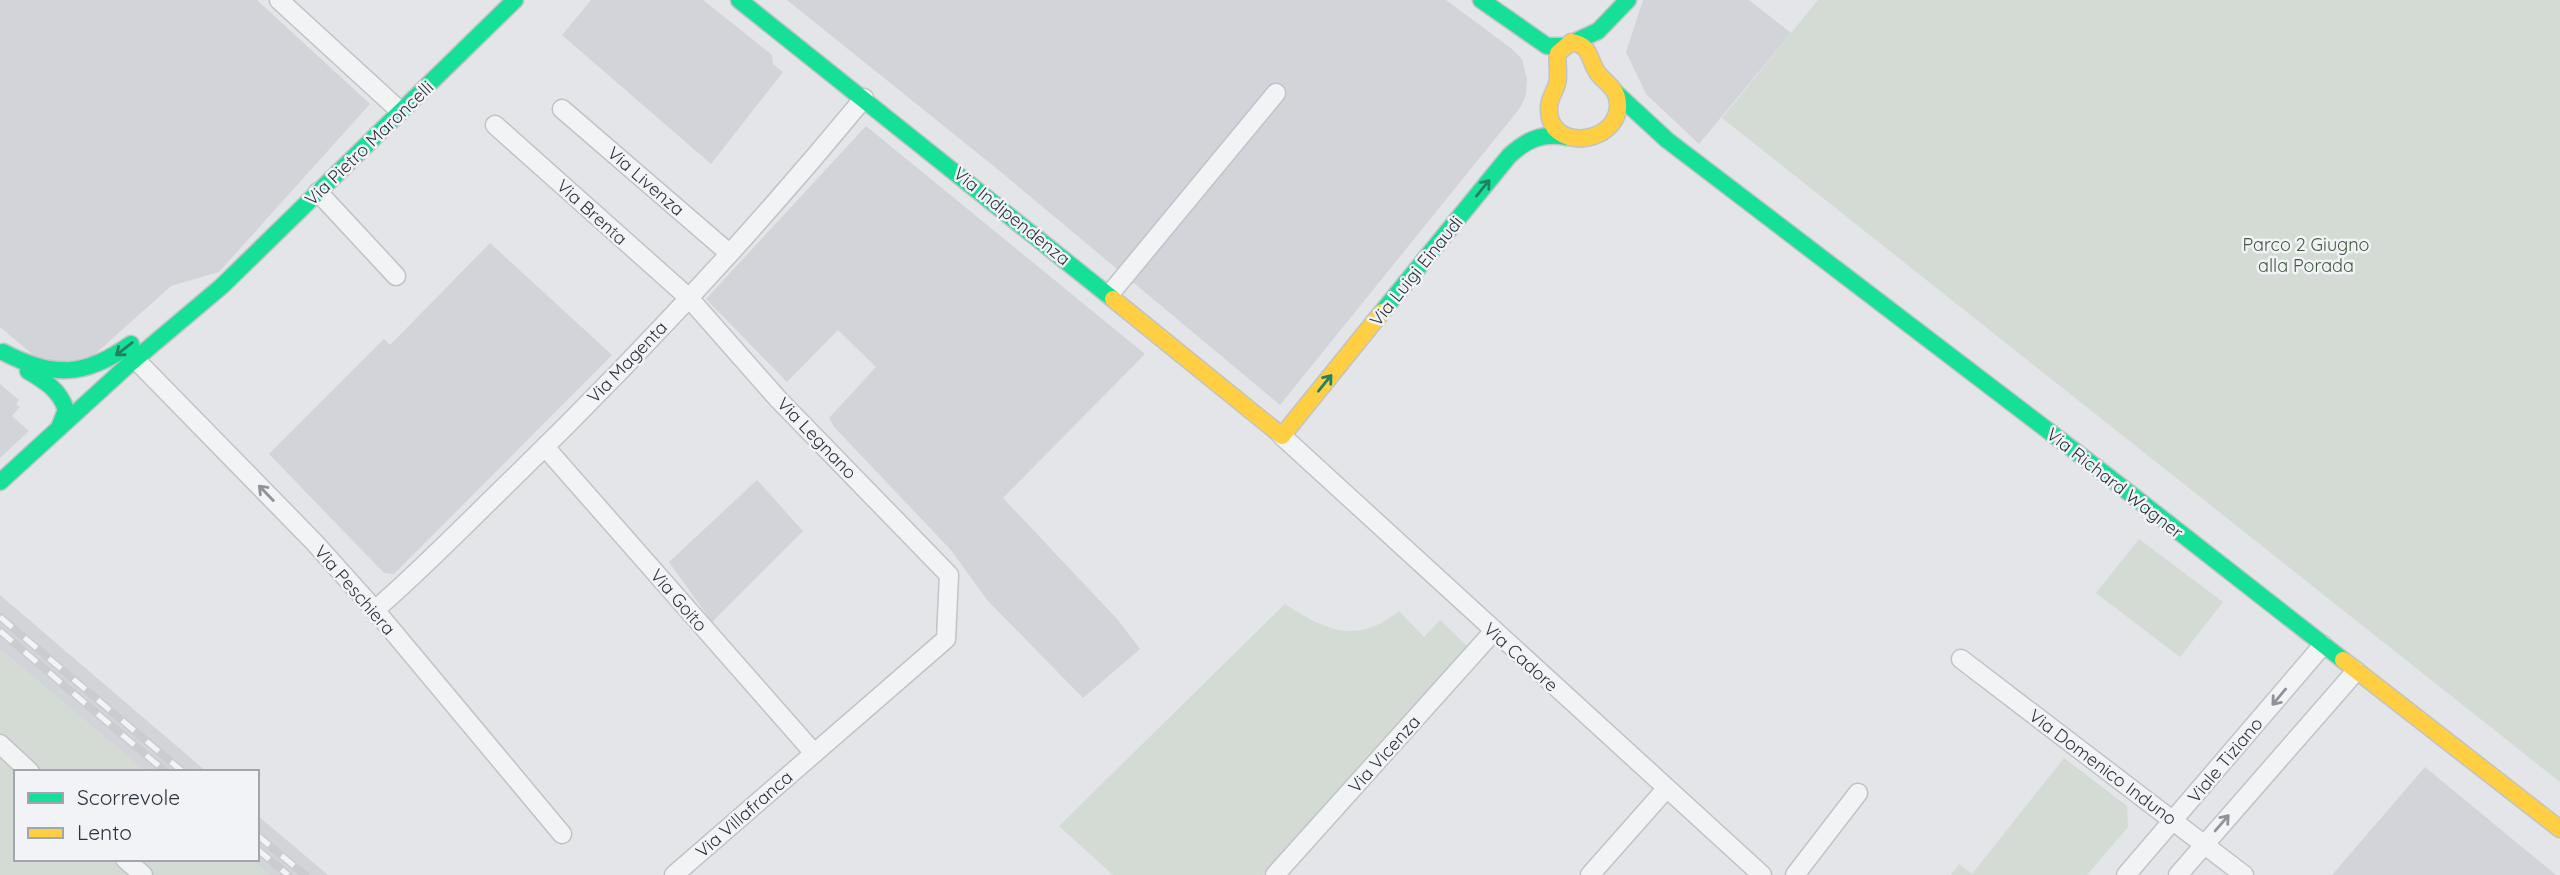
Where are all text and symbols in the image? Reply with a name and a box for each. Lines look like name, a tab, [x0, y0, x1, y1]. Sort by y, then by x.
street label: Via Pietro Maroncelli	[300, 76, 438, 210]
street label: Via Livenza	[603, 141, 689, 221]
street label: Via Indipendenza	[949, 162, 1075, 270]
street label: Via Brenta	[552, 174, 632, 250]
one-way arrow	[1476, 179, 1491, 197]
street label: Via Luigi Einaudi	[1364, 211, 1468, 331]
park label: Parco 2 Giugno alla Porada	[2242, 233, 2370, 277]
street label: Via Magenta	[582, 316, 672, 408]
one-way arrow	[116, 342, 134, 357]
one-way arrow	[1317, 375, 1332, 393]
street label: Via Legnano	[772, 392, 862, 484]
street label: Via Richard Wagner	[2042, 422, 2188, 544]
one-way arrow	[258, 485, 275, 502]
street label: Via Peschiera	[310, 540, 400, 640]
street label: Via Goito	[645, 564, 713, 636]
street label: Via Cadore	[1479, 617, 1563, 697]
one-way arrow	[2271, 688, 2287, 706]
street label: Via Domenico Induno	[2025, 704, 2181, 830]
street label: Via Vicenza	[1343, 710, 1425, 798]
street label: Viale Tiziano	[2182, 712, 2268, 808]
street label: Via Villafranca	[691, 765, 797, 863]
legend	[14, 770, 259, 861]
text: Scorrevole	[77, 784, 180, 810]
one-way arrow	[2214, 814, 2230, 832]
text: Lento	[77, 819, 132, 845]

